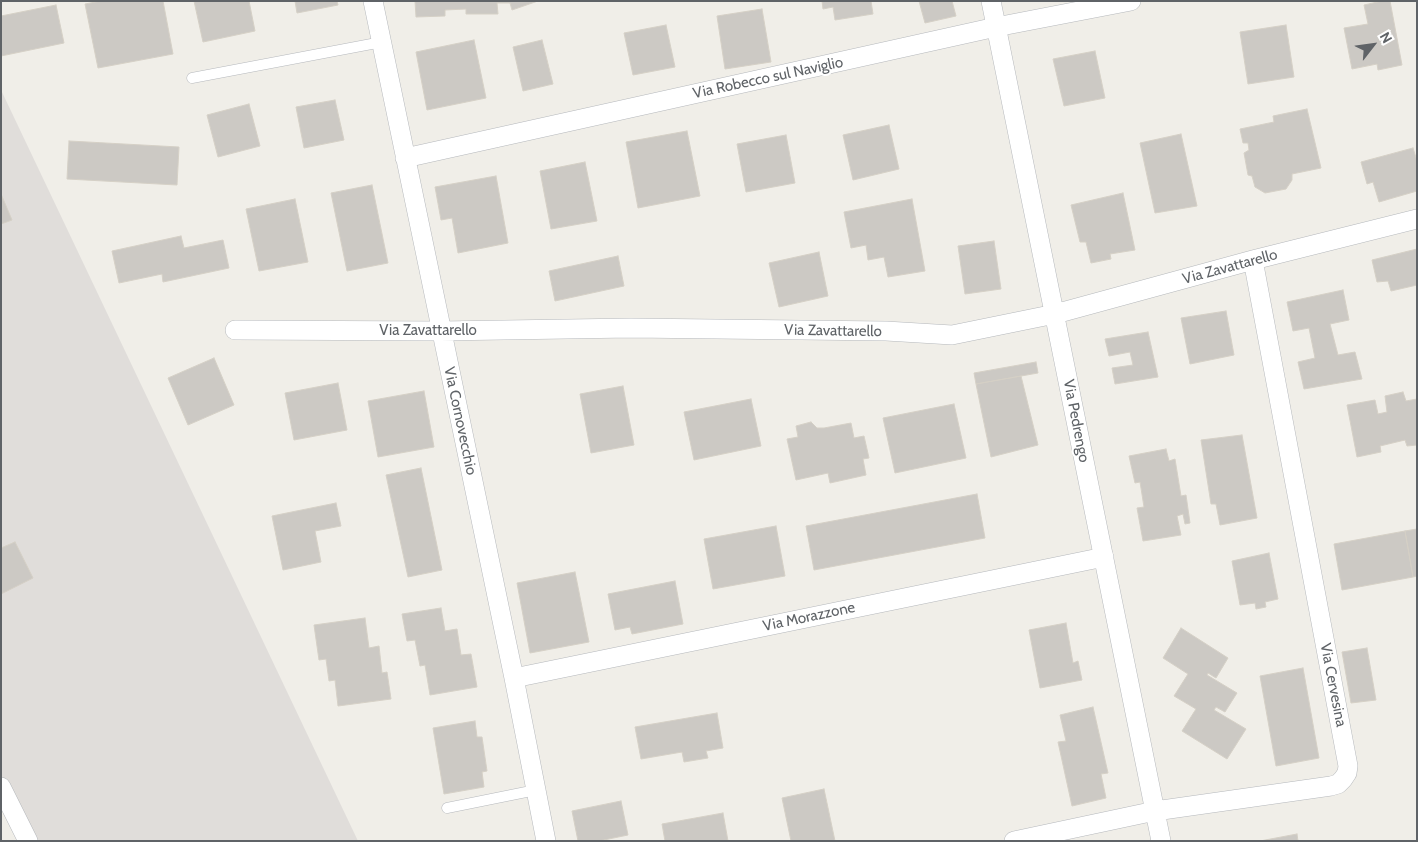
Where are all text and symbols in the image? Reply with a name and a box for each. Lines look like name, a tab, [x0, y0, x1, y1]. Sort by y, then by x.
north arrow	[1348, 20, 1398, 70]
text: N	[1376, 29, 1396, 46]
street label: Via Robecco sul Naviglio	[691, 53, 845, 103]
street label: Via Zavattarello	[1180, 246, 1280, 288]
street label: Via Zavattarello	[784, 321, 882, 341]
street label: Via Zavattarello	[379, 322, 477, 340]
street label: Via Cornovecchio	[440, 365, 480, 477]
street label: Via Pedrengo	[1059, 378, 1093, 464]
street label: Via Morazzone	[761, 598, 857, 636]
street label: Via Cervesina	[1316, 642, 1350, 728]

